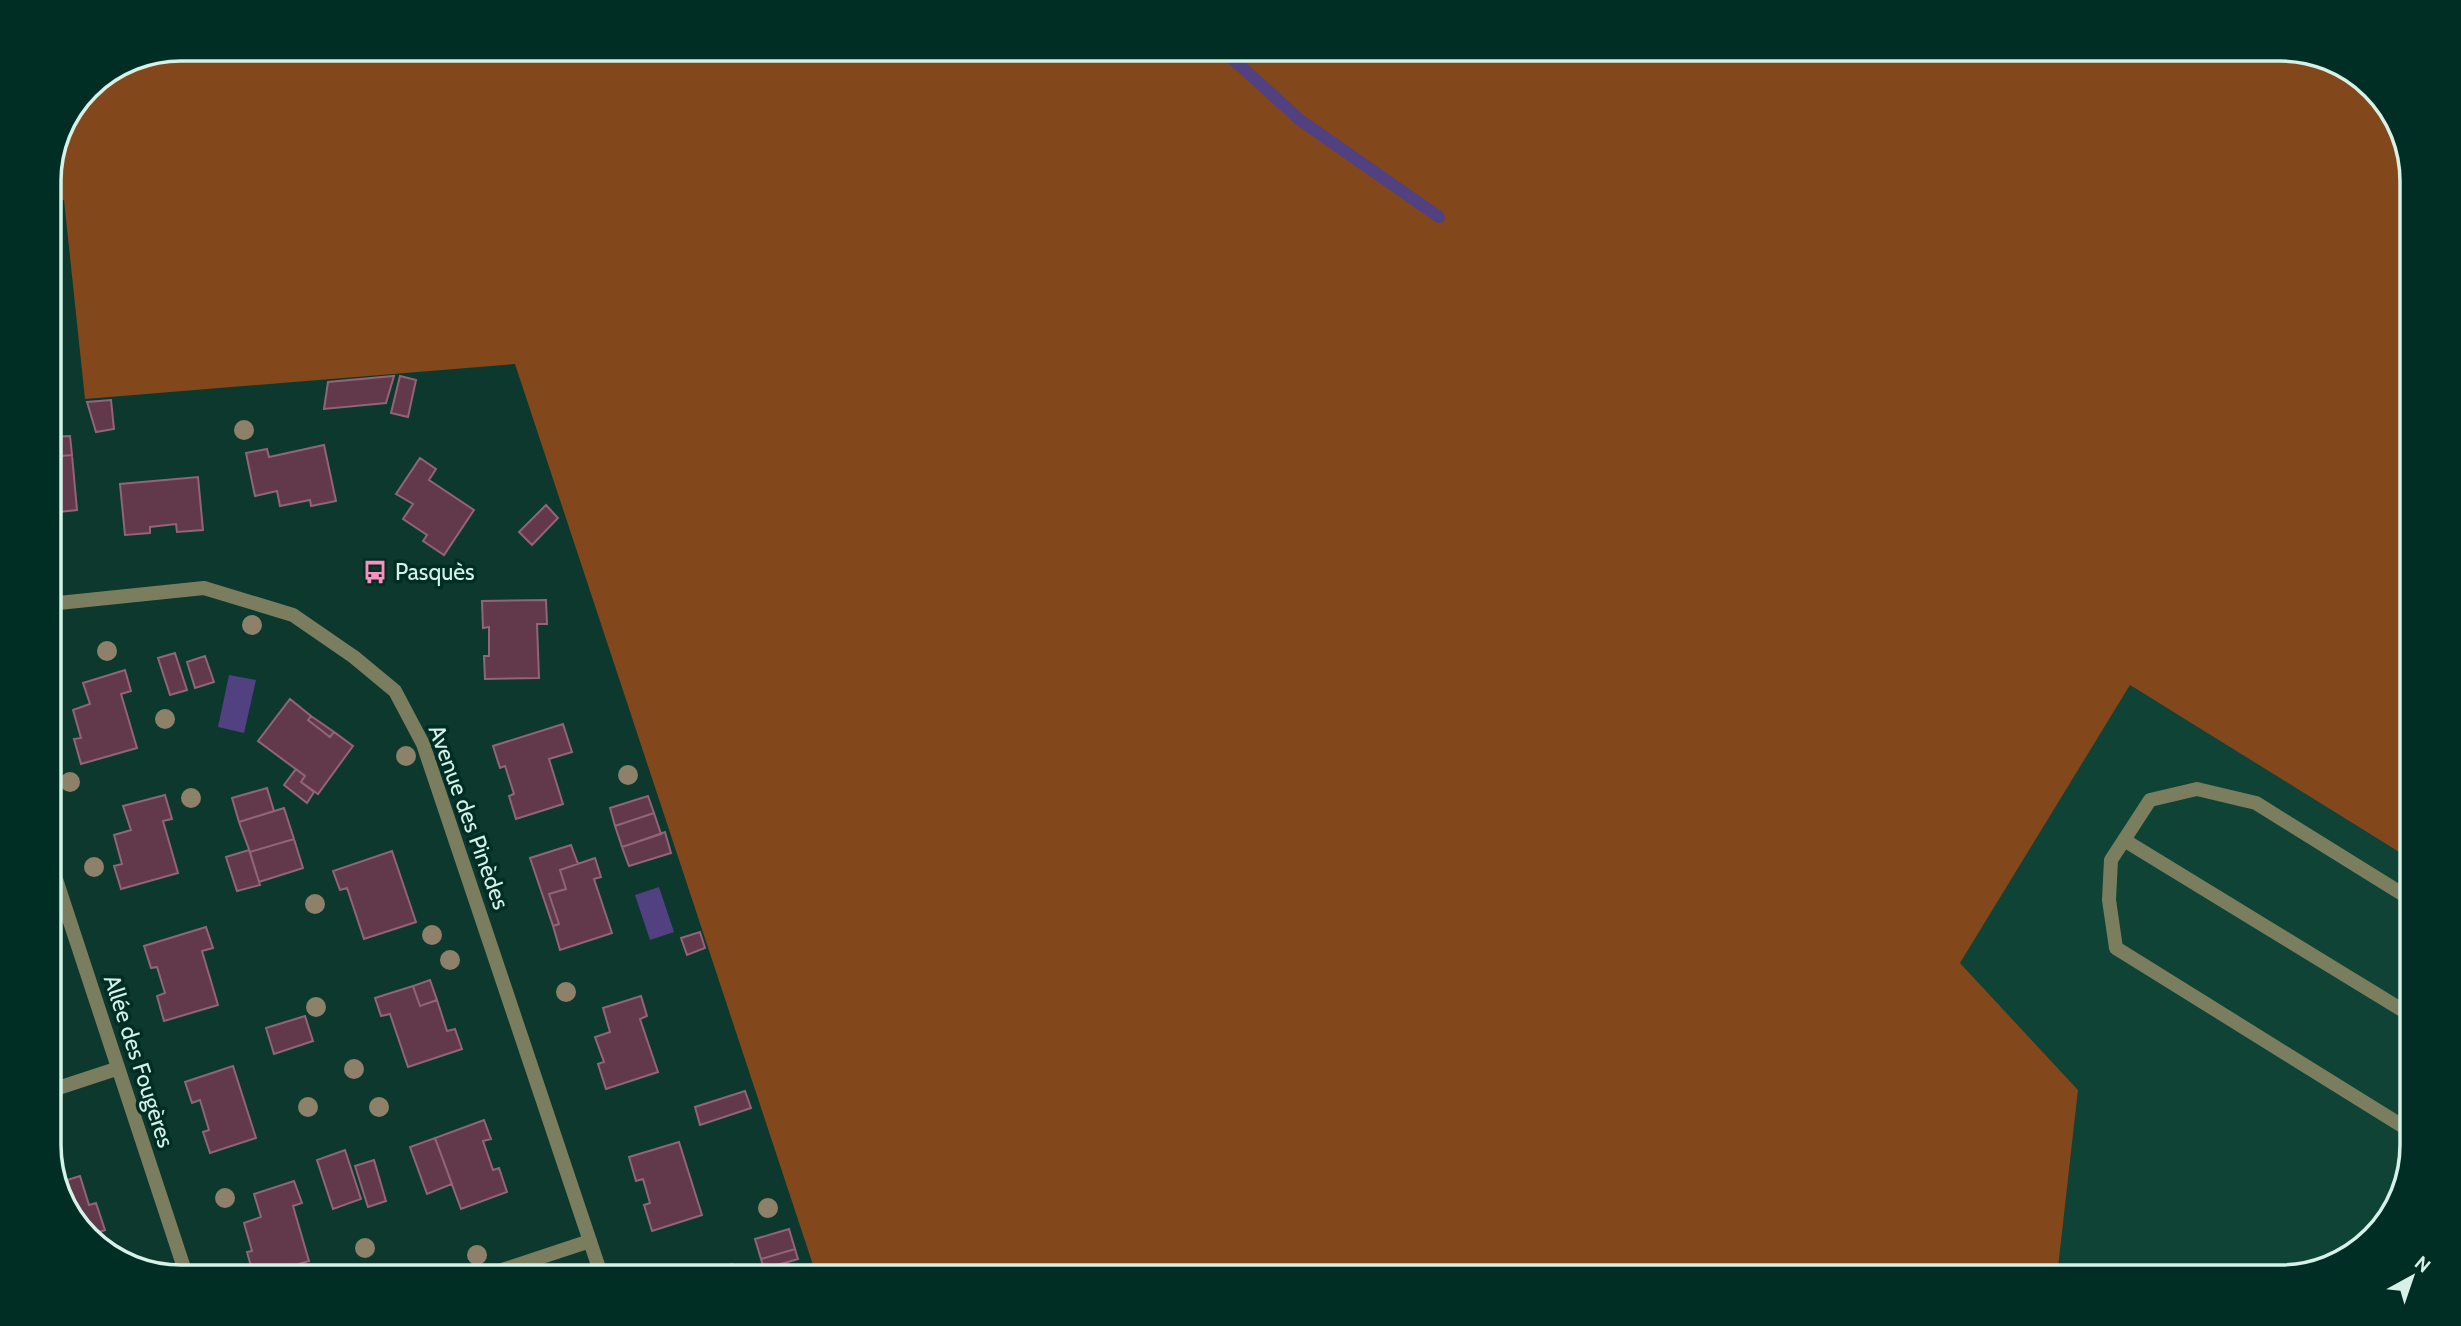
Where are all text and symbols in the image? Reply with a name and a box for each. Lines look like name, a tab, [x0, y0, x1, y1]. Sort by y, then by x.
bus stop icon: Pasquès	[361, 558, 389, 586]
place label: Pasquès	[395, 558, 475, 586]
street label: Avenue des Pinèdes	[423, 721, 515, 913]
street label: Allée des Fougères	[98, 971, 180, 1151]
north arrow	[2377, 1242, 2447, 1312]
text: N	[2410, 1251, 2435, 1277]

